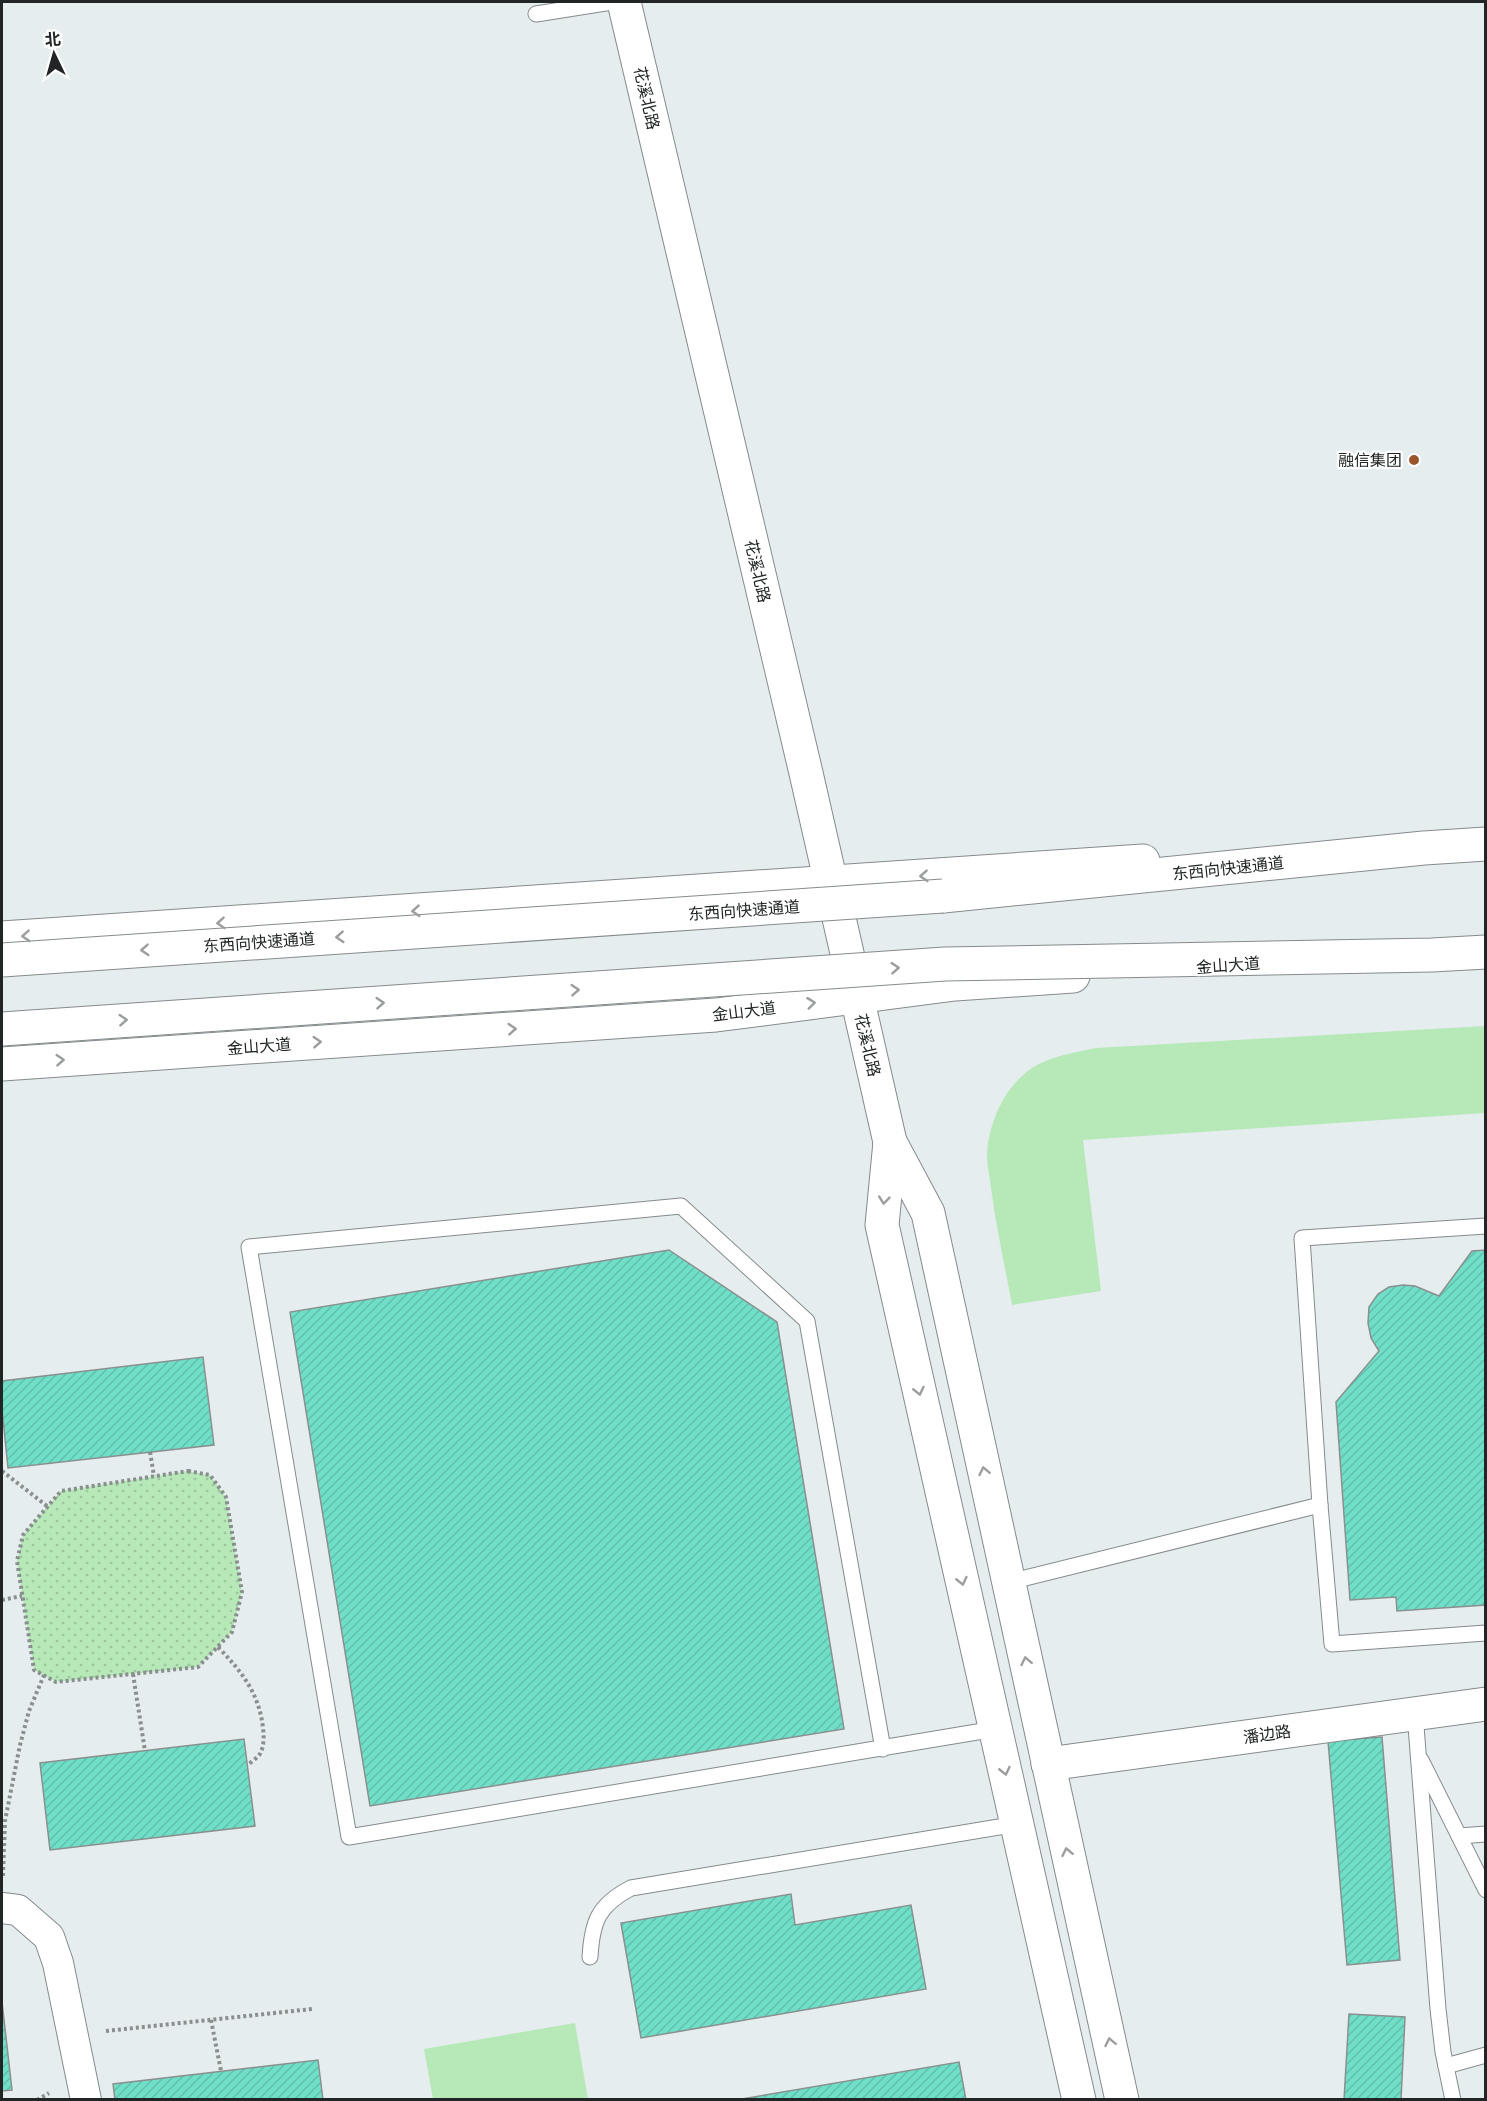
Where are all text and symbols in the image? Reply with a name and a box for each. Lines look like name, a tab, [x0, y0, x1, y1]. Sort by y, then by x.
north arrow	[24, 24, 84, 84]
text: 北	[44, 26, 62, 52]
street label: 花溪北路	[628, 64, 666, 132]
place label: 融信集团	[1338, 448, 1402, 472]
marker: 融信集团	[1407, 453, 1421, 467]
street label: 花溪北路	[739, 537, 777, 605]
street label: 东西向快速通道	[1171, 850, 1285, 886]
one-way arrow	[920, 870, 929, 883]
street label: 东西向快速通道	[687, 894, 801, 926]
one-way arrow	[411, 904, 420, 917]
one-way arrow	[216, 917, 225, 930]
street label: 东西向快速通道	[202, 926, 316, 958]
one-way arrow	[22, 930, 31, 943]
one-way arrow	[335, 930, 344, 943]
one-way arrow	[141, 943, 150, 956]
street label: 金山大道	[1195, 951, 1261, 979]
one-way arrow	[890, 962, 899, 975]
one-way arrow	[570, 983, 579, 996]
street label: 金山大道	[711, 995, 777, 1027]
one-way arrow	[376, 997, 385, 1010]
one-way arrow	[806, 997, 815, 1009]
street label: 花溪北路	[849, 1011, 887, 1079]
one-way arrow	[118, 1014, 127, 1027]
one-way arrow	[507, 1023, 516, 1036]
street label: 金山大道	[226, 1032, 292, 1060]
one-way arrow	[313, 1036, 322, 1049]
one-way arrow	[55, 1054, 64, 1067]
one-way arrow	[878, 1195, 891, 1204]
one-way arrow	[912, 1385, 925, 1395]
one-way arrow	[979, 1466, 992, 1476]
one-way arrow	[955, 1576, 968, 1586]
one-way arrow	[1020, 1657, 1033, 1667]
street label: 潘边路	[1242, 1719, 1292, 1749]
one-way arrow	[997, 1766, 1010, 1776]
one-way arrow	[1062, 1847, 1075, 1857]
one-way arrow	[1104, 2038, 1117, 2048]

